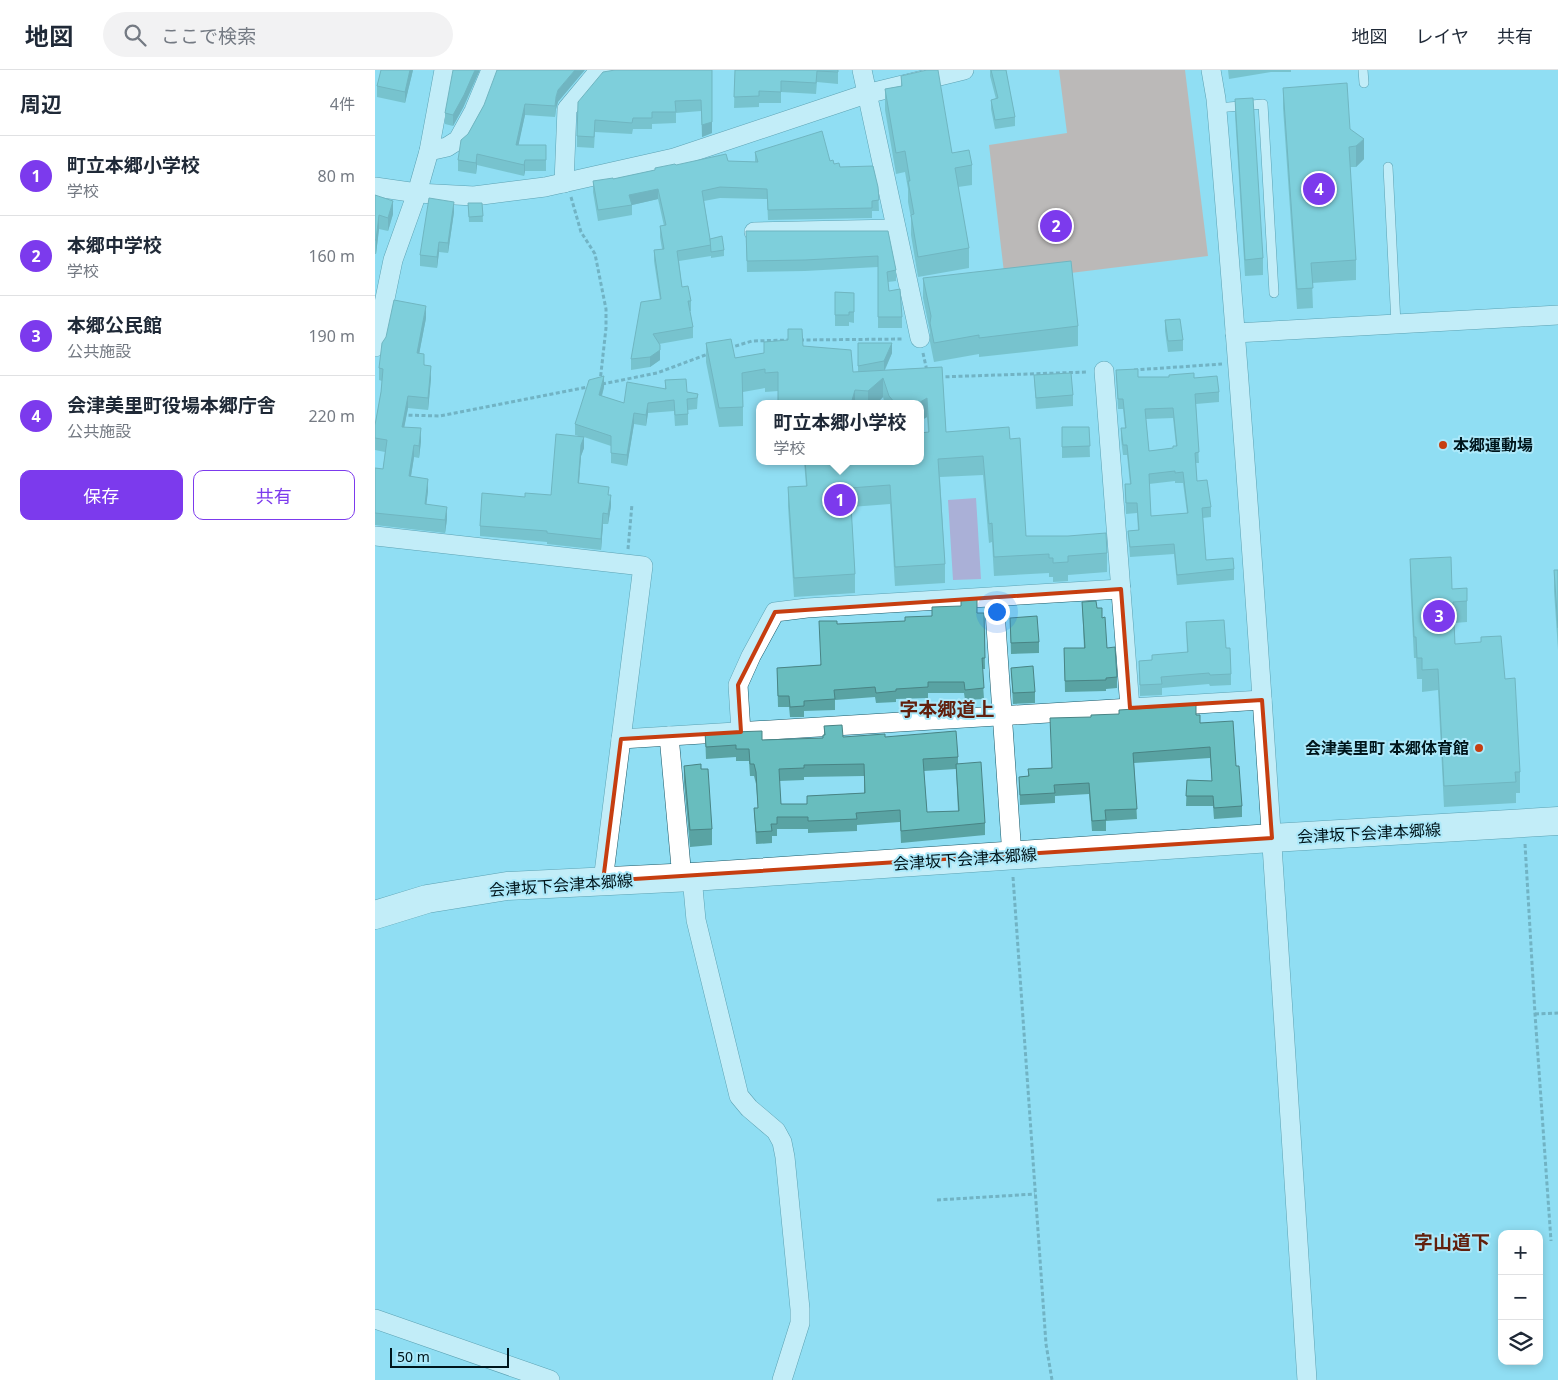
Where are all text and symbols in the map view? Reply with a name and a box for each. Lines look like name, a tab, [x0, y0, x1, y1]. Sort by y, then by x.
search box	[103, 12, 453, 57]
text: 地図	[25, 19, 73, 52]
icon: search	[121, 21, 149, 49]
text: ここで検索	[161, 23, 256, 49]
text: 地図	[1352, 24, 1388, 48]
text: レイヤ	[1416, 24, 1469, 48]
text: 共有	[1497, 24, 1533, 48]
text: 周辺	[20, 90, 62, 118]
text: 4件	[330, 93, 355, 115]
text: 町立本郷小学校	[67, 152, 200, 178]
text: 1	[31, 165, 41, 187]
text: 80 m	[318, 165, 355, 187]
pin: 4	[1303, 170, 1335, 208]
text: 学校	[67, 180, 99, 202]
pin: 2	[1040, 207, 1072, 245]
text: 本郷中学校	[67, 232, 162, 258]
text: 2	[31, 245, 41, 267]
text: 160 m	[308, 245, 355, 267]
text: 学校	[67, 260, 99, 282]
text: 本郷公民館	[67, 312, 162, 338]
text: 3	[31, 325, 41, 347]
text: 190 m	[308, 325, 355, 347]
text: 公共施設	[67, 340, 131, 362]
text: 会津美里町役場本郷庁舎	[67, 392, 276, 418]
popup	[756, 400, 924, 465]
text: 4	[31, 405, 41, 427]
text: 220 m	[308, 405, 355, 427]
text: 町立本郷小学校	[773, 409, 907, 435]
text: 公共施設	[67, 420, 131, 442]
place label: 本郷運動場	[1453, 434, 1533, 456]
text: 学校	[773, 437, 806, 459]
marker: 本郷運動場	[1437, 439, 1449, 451]
button: 保存	[20, 470, 183, 520]
button: 共有	[193, 470, 355, 520]
pin: 1	[824, 481, 856, 519]
pin: 3	[1423, 597, 1455, 635]
your location	[984, 599, 1010, 625]
district label: 字本郷道上	[899, 696, 995, 722]
place label: 会津美里町 本郷体育館	[1305, 737, 1469, 759]
marker: 会津美里町 本郷体育館	[1473, 742, 1485, 754]
street label: 会津坂下会津本郷線	[1297, 818, 1441, 848]
street label: 会津坂下会津本郷線	[892, 843, 1038, 875]
street label: 会津坂下会津本郷線	[488, 869, 634, 901]
district label: 字山道下	[1414, 1229, 1490, 1255]
map controls	[1498, 1230, 1543, 1365]
button: +	[1498, 1230, 1543, 1275]
button: −	[1498, 1275, 1543, 1320]
button: layers	[1498, 1320, 1543, 1365]
scale bar	[390, 1345, 509, 1368]
text: 50 m	[397, 1347, 430, 1366]

